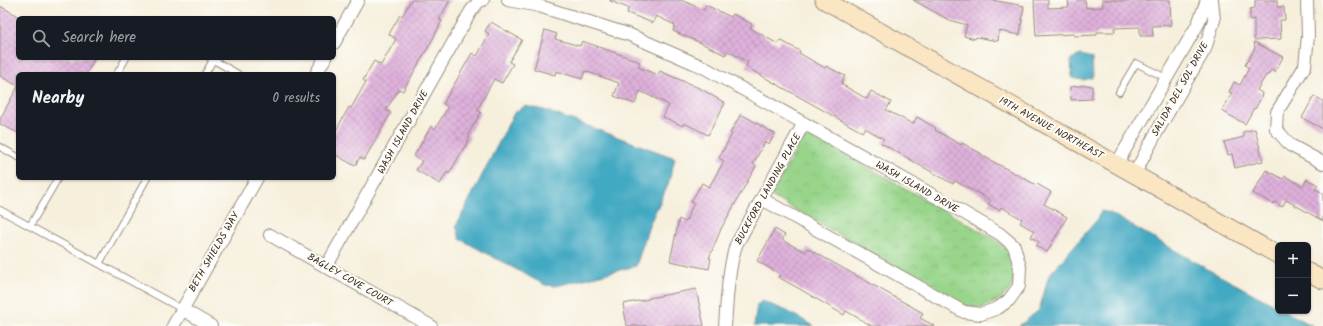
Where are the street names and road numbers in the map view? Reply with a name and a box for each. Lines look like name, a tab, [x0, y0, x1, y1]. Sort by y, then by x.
street label: SALIDA DEL SOL DRIVE	[1147, 38, 1213, 139]
street label: WASH ISLAND DRIVE	[373, 86, 433, 177]
street label: 19TH AVENUE NORTHEAST	[996, 93, 1108, 164]
street label: BUCKFORD LANDING PLACE	[731, 129, 806, 248]
street label: WASH ISLAND DRIVE	[872, 157, 963, 218]
street label: BETH SHIELDS WAY	[185, 208, 244, 295]
street label: BAGLEY COVE COURT	[304, 249, 397, 312]

